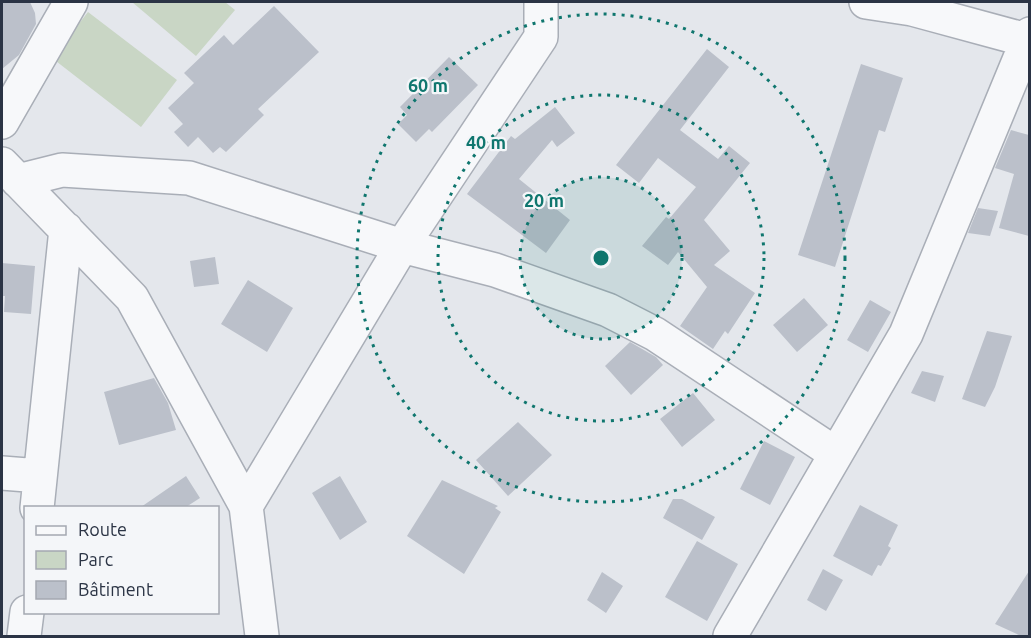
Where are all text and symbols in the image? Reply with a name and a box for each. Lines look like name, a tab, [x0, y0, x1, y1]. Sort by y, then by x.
text: 60 m	[408, 75, 448, 95]
text: 40 m	[466, 132, 506, 152]
text: 20 m	[524, 190, 564, 210]
centre of rings	[591, 248, 611, 268]
legend	[24, 506, 219, 614]
text: Route	[78, 519, 127, 539]
text: Parc	[78, 549, 113, 569]
text: Bâtiment	[78, 579, 153, 599]

